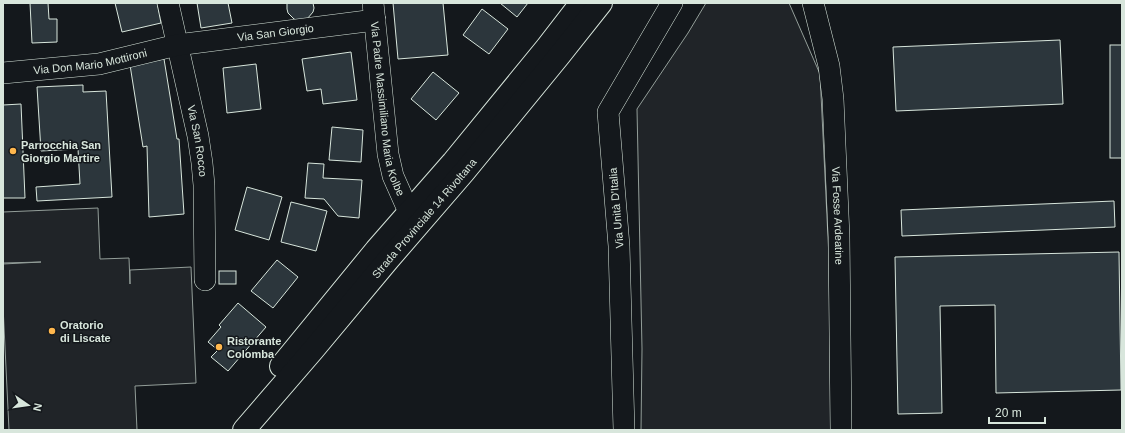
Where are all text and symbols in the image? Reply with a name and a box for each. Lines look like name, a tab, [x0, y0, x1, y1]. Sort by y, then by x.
street label: Via Padre Massimiliano Maria Kolbe	[369, 21, 407, 198]
street label: Via San Giorgio	[237, 22, 314, 43]
street label: Via Don Mario Mottironi	[33, 47, 148, 76]
street label: Via San Rocco	[185, 104, 209, 177]
place label: Parrocchia San Giorgio Martire	[21, 139, 101, 164]
marker: Parrocchia San Giorgio Martire	[8, 146, 18, 156]
street label: Strada Provinciale 14 Rivoltana	[370, 155, 479, 280]
street label: Via Unità D'Italia	[606, 166, 625, 249]
street label: Via Fosse Ardeatine	[830, 166, 845, 265]
place label: Oratorio di Liscate	[60, 319, 111, 344]
marker: Oratorio di Liscate	[47, 326, 57, 336]
place label: Ristorante Colomba	[227, 335, 281, 360]
marker: Ristorante Colomba	[214, 342, 224, 352]
north arrow	[8, 385, 48, 425]
scale bar	[989, 399, 1045, 425]
text: N	[31, 402, 44, 413]
text: 20 m	[995, 406, 1022, 420]

